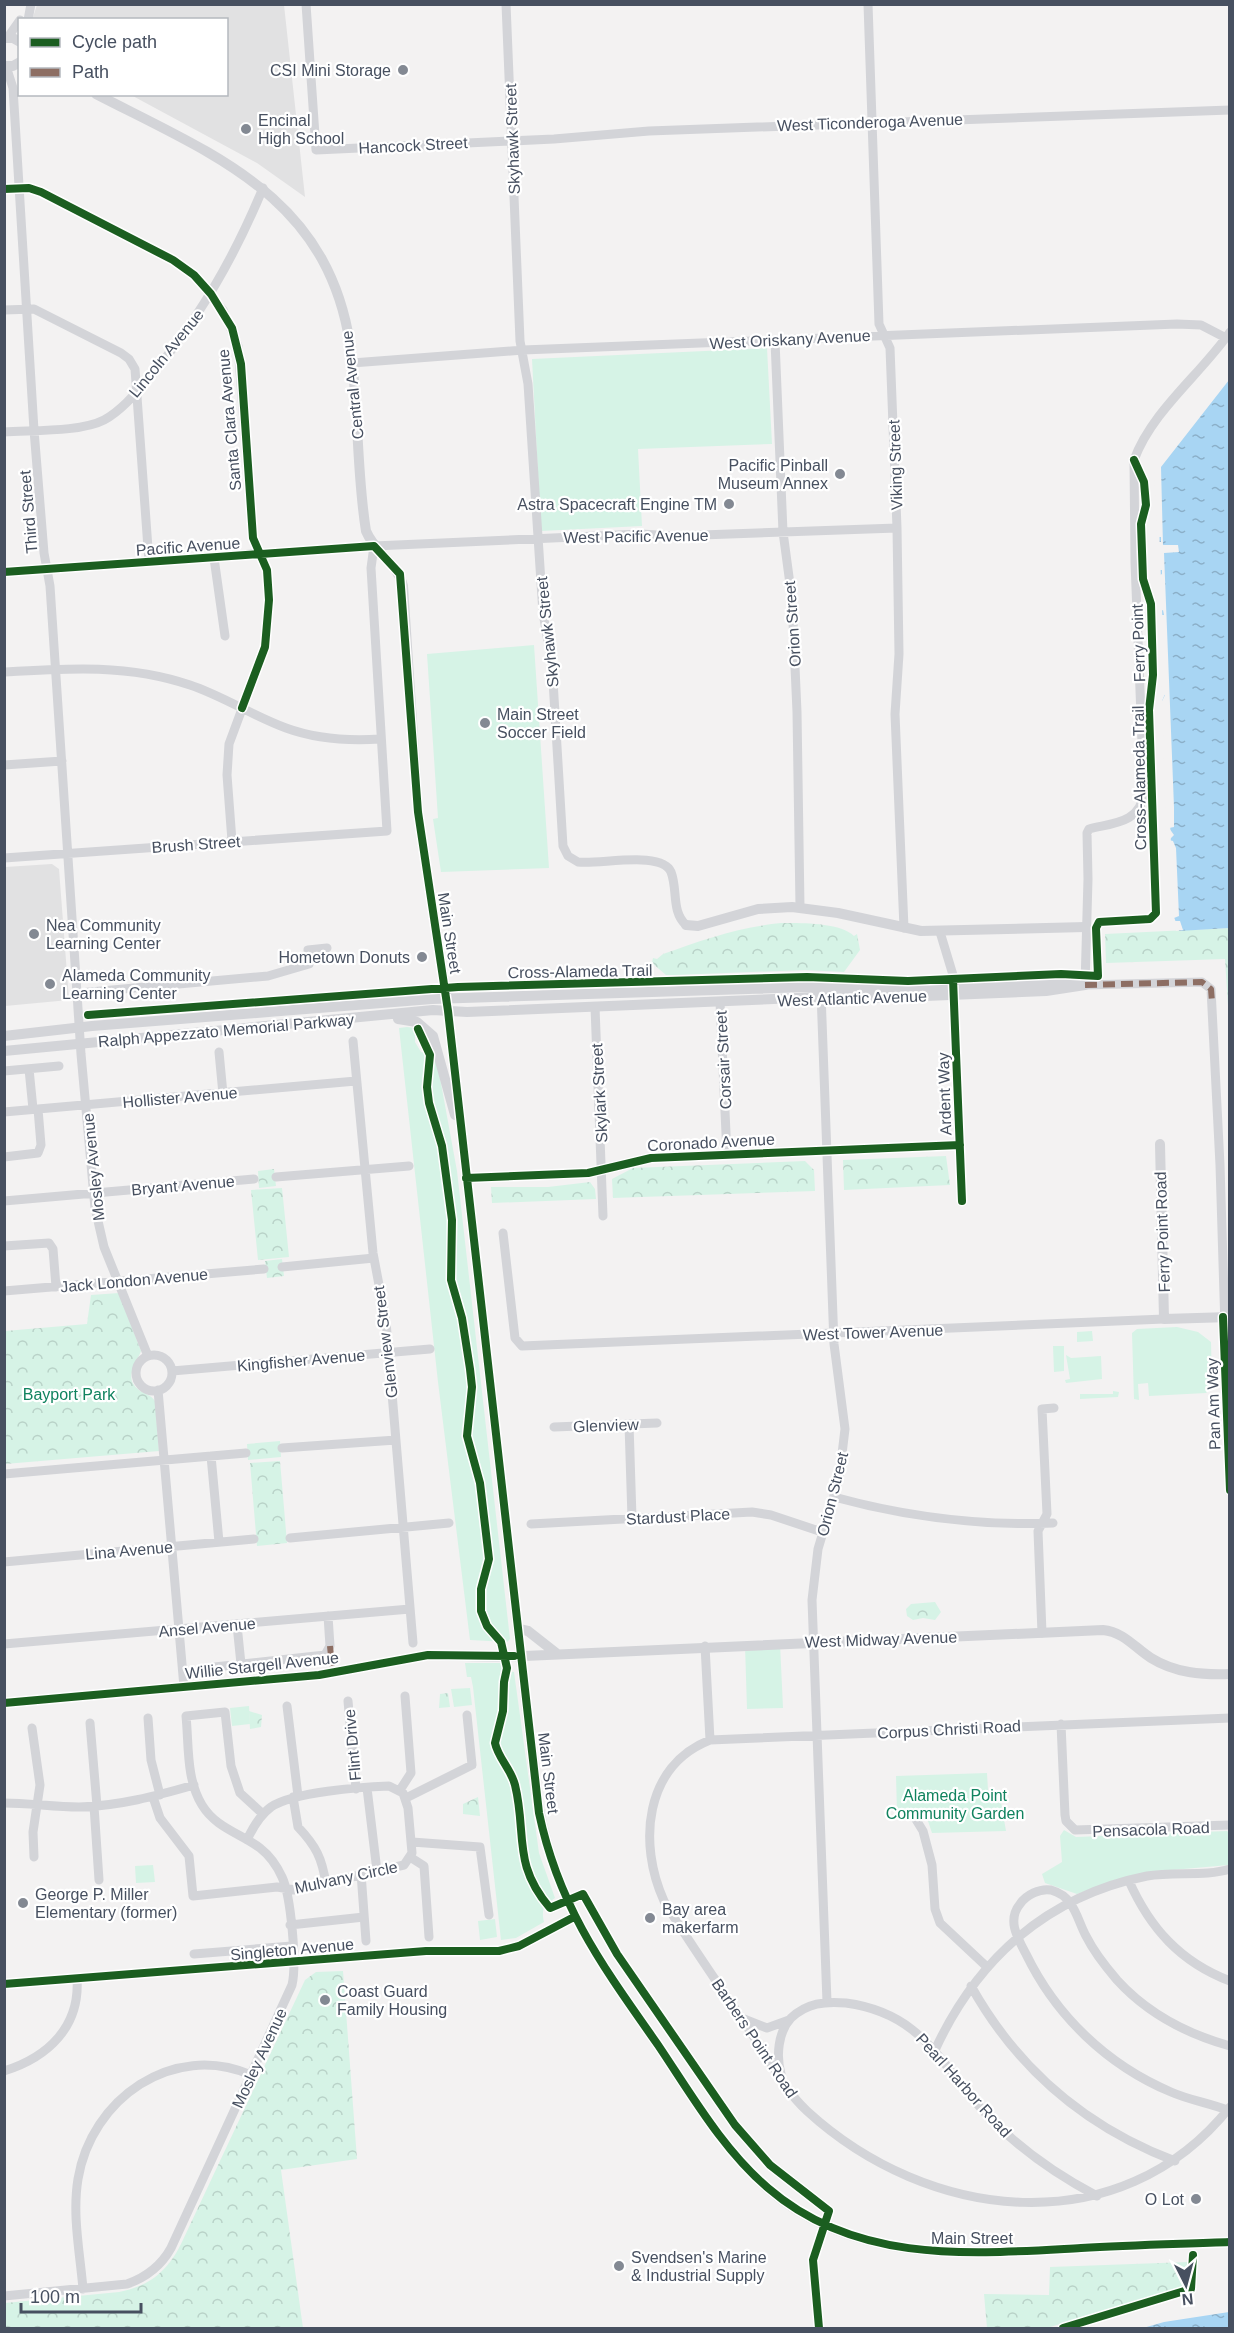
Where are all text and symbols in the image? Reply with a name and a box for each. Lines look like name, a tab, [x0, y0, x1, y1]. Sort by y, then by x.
legend	[18, 18, 228, 96]
text: Cycle path	[72, 32, 157, 52]
text: Path	[72, 62, 109, 82]
place label: CSI Mini Storage	[270, 62, 391, 79]
marker: CSI Mini Storage	[396, 63, 410, 77]
street label: Skyhawk Street	[502, 83, 523, 195]
street label: West Ticonderoga Avenue	[777, 111, 963, 134]
place label: Encinal High School	[258, 112, 344, 147]
marker: Encinal High School	[239, 122, 253, 136]
street label: Hancock Street	[358, 134, 469, 157]
street label: Lincoln Avenue	[126, 306, 207, 401]
street label: West Oriskany Avenue	[709, 327, 871, 352]
street label: Central Avenue	[338, 330, 367, 440]
street label: Santa Clara Avenue	[215, 348, 244, 491]
street label: Viking Street	[885, 419, 906, 510]
place label: Pacific Pinball Museum Annex	[718, 457, 828, 492]
marker: Pacific Pinball Museum Annex	[833, 467, 847, 481]
street label: Third Street	[16, 469, 41, 554]
place label: Astra Spacecraft Engine TM	[517, 496, 717, 513]
marker: Astra Spacecraft Engine TM	[722, 497, 736, 511]
street label: West Pacific Avenue	[563, 527, 709, 546]
street label: Pacific Avenue	[135, 534, 241, 559]
street label: Skyhawk Street	[533, 575, 562, 688]
street label: Orion Street	[781, 580, 804, 668]
street label: Ferry Point	[1129, 603, 1148, 682]
street label: Cross-Alameda Trail	[1130, 705, 1149, 851]
place label: Main Street Soccer Field	[497, 706, 586, 741]
marker: Main Street Soccer Field	[478, 716, 492, 730]
street label: Brush Street	[151, 833, 242, 856]
street label: Main Street	[435, 891, 464, 975]
place label: Nea Community Learning Center	[46, 917, 161, 952]
marker: Nea Community Learning Center	[27, 927, 41, 941]
place label: Hometown Donuts	[278, 949, 410, 966]
marker: Hometown Donuts	[415, 950, 429, 964]
street label: Cross-Alameda Trail	[507, 962, 653, 981]
place label: Alameda Community Learning Center	[62, 967, 211, 1002]
marker: Alameda Community Learning Center	[43, 977, 57, 991]
street label: West Atlantic Avenue	[777, 987, 927, 1010]
street label: Corsair Street	[712, 1010, 735, 1110]
street label: Ralph Appezzato Memorial Parkway	[97, 1011, 355, 1050]
street label: Skylark Street	[588, 1042, 611, 1143]
street label: Ardent Way	[935, 1052, 954, 1136]
street label: Hollister Avenue	[122, 1084, 238, 1111]
street label: Mosley Avenue	[79, 1112, 108, 1222]
street label: Coronado Avenue	[647, 1131, 775, 1154]
street label: Ferry Point Road	[1152, 1171, 1173, 1293]
street label: Bryant Avenue	[131, 1172, 236, 1198]
street label: Jack London Avenue	[59, 1266, 209, 1295]
street label: Glenview Street	[370, 1284, 401, 1399]
street label: West Tower Avenue	[802, 1322, 944, 1343]
street label: Kingfisher Avenue	[236, 1346, 366, 1375]
street label: Pan Am Way	[1203, 1358, 1224, 1450]
park label: Bayport Park	[23, 1386, 116, 1403]
street label: Glenview	[573, 1416, 640, 1435]
street label: Orion Street	[814, 1450, 851, 1538]
street label: Stardust Place	[626, 1505, 731, 1528]
street label: Lina Avenue	[85, 1538, 174, 1563]
street label: Ansel Avenue	[158, 1615, 256, 1640]
street label: West Midway Avenue	[805, 1628, 958, 1651]
street label: Willie Stargell Avenue	[184, 1649, 340, 1682]
street label: Flint Drive	[341, 1708, 364, 1782]
street label: Corpus Christi Road	[877, 1717, 1021, 1742]
street label: Main Street	[535, 1731, 562, 1815]
park label: Alameda Point Community Garden	[886, 1787, 1024, 1822]
street label: Pensacola Road	[1092, 1819, 1210, 1840]
street label: Mulvany Circle	[293, 1858, 399, 1897]
place label: George P. Miller Elementary (former)	[35, 1886, 177, 1921]
marker: George P. Miller Elementary (former)	[16, 1896, 30, 1910]
place label: Bay area makerfarm	[662, 1901, 738, 1936]
marker: Bay area makerfarm	[643, 1911, 657, 1925]
street label: Singleton Avenue	[229, 1936, 355, 1963]
street label: Barbers Point Road	[708, 1976, 801, 2101]
place label: Coast Guard Family Housing	[337, 1983, 447, 2018]
marker: Coast Guard Family Housing	[318, 1993, 332, 2007]
street label: Mosley Avenue	[229, 2005, 290, 2111]
street label: Pearl Harbor Road	[913, 2030, 1015, 2141]
place label: O Lot	[1145, 2191, 1185, 2208]
marker: O Lot	[1189, 2192, 1203, 2206]
street label: Main Street	[931, 2230, 1013, 2247]
place label: Svendsen's Marine & Industrial Supply	[631, 2249, 767, 2284]
north arrow	[1156, 2255, 1216, 2315]
marker: Svendsen's Marine & Industrial Supply	[612, 2259, 626, 2273]
scale bar	[21, 2276, 141, 2314]
text: 100 m	[30, 2287, 80, 2307]
text: N	[1181, 2290, 1194, 2308]

